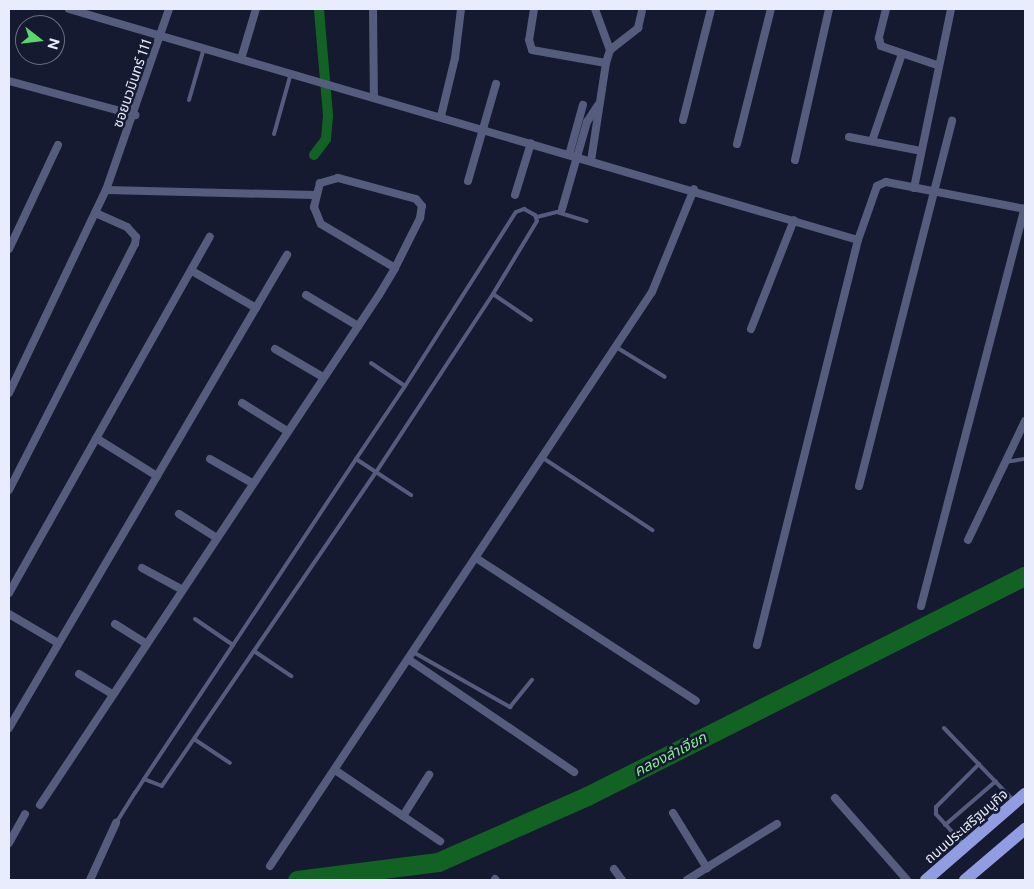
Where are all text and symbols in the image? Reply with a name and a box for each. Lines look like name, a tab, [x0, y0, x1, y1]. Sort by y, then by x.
north arrow	[15, 15, 65, 65]
text: N	[44, 36, 63, 51]
street label: ซอยนวมินทร์ 111	[109, 36, 155, 130]
water label: คลองลำเจียก	[631, 728, 709, 780]
street label: ถนนประเสริฐมนูกิจ	[921, 785, 1011, 867]

